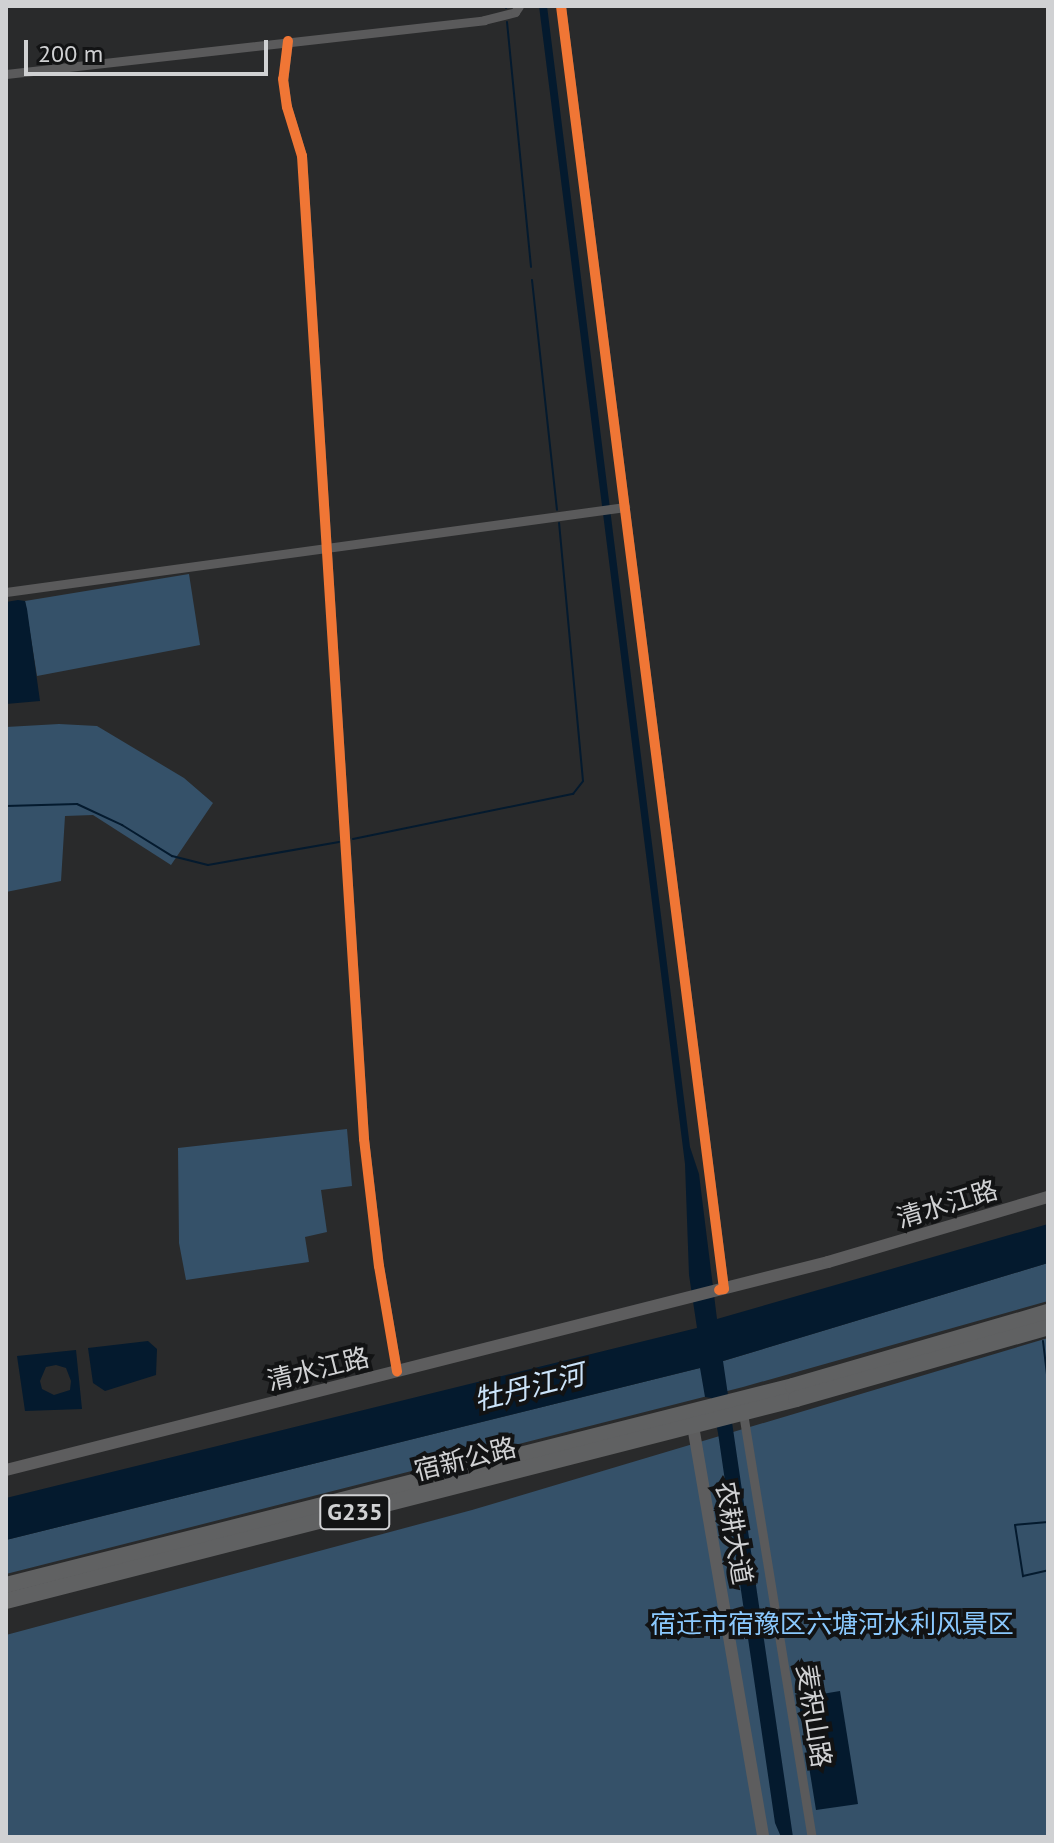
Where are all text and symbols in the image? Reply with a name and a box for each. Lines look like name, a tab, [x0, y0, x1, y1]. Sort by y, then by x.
scale bar	[28, 24, 272, 74]
text: 200 m	[38, 38, 103, 69]
street label: 清水江路	[893, 1174, 1001, 1234]
street label: 清水江路	[264, 1341, 372, 1397]
water label: 牡丹江河	[471, 1357, 587, 1417]
street label: 宿新公路	[411, 1431, 519, 1487]
street label: 农耕大道	[710, 1479, 758, 1587]
road number: G235	[319, 1492, 391, 1532]
park label: 宿迁市宿豫区六塘河水利风景区	[650, 1608, 1014, 1640]
street label: 麦积山路	[790, 1662, 838, 1770]

